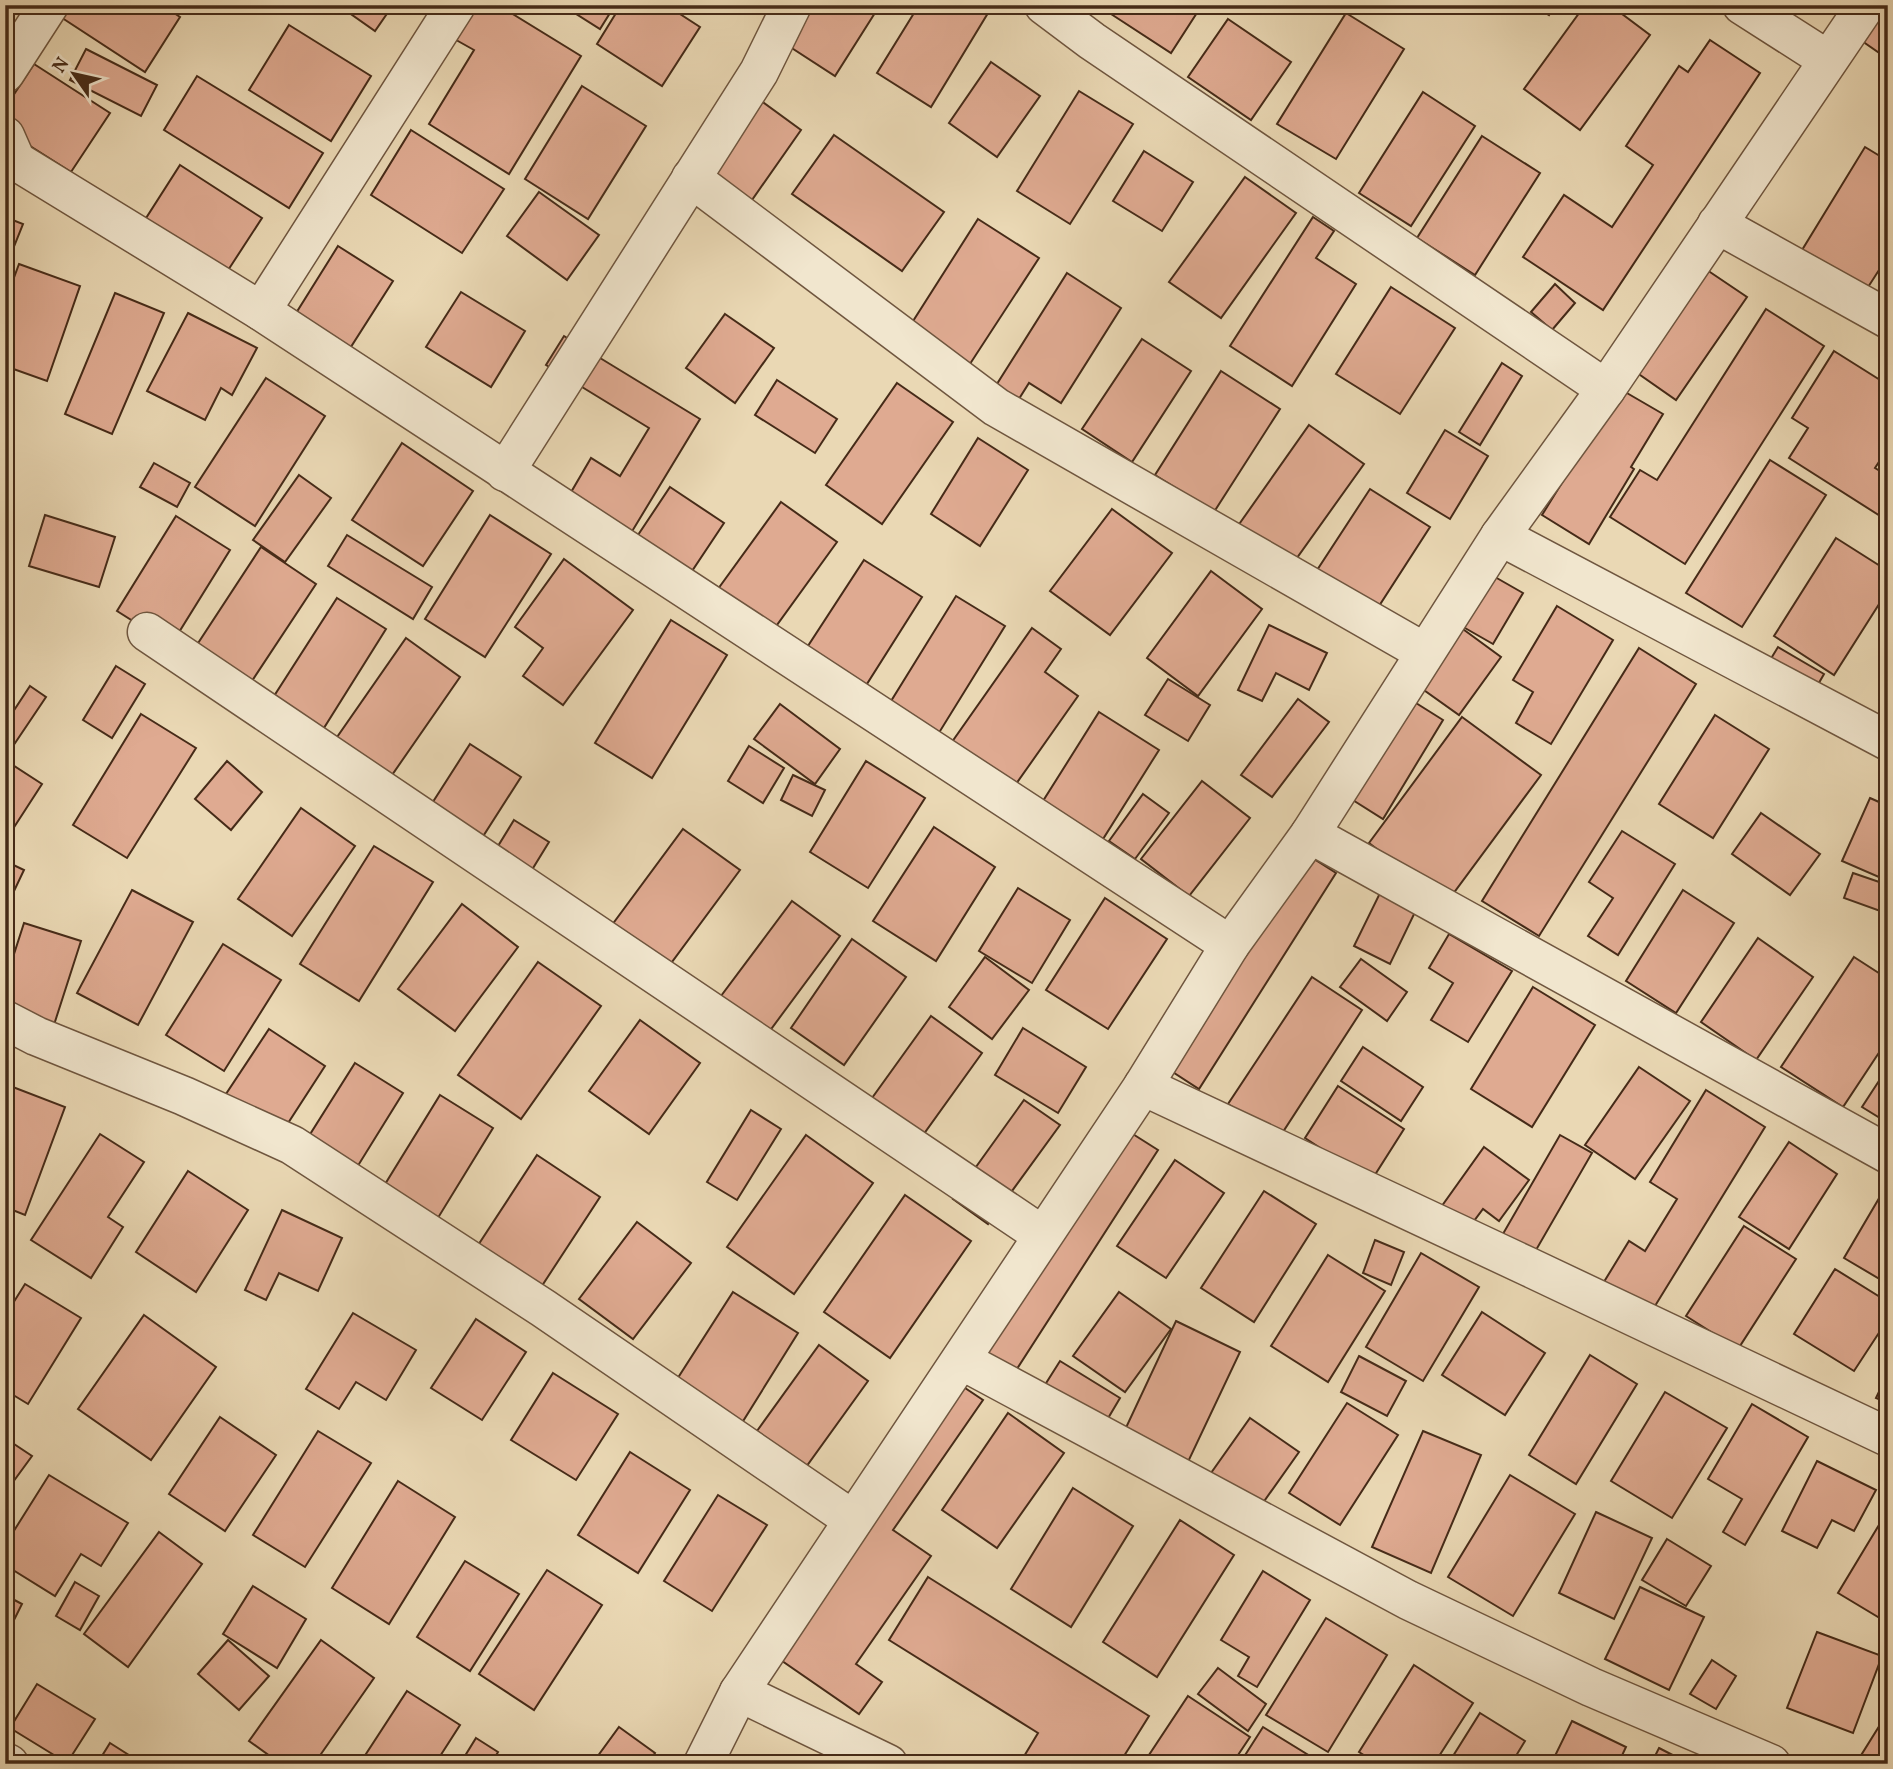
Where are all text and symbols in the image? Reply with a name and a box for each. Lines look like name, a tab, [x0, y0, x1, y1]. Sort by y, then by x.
north arrow	[38, 38, 108, 108]
text: N	[47, 52, 76, 79]

